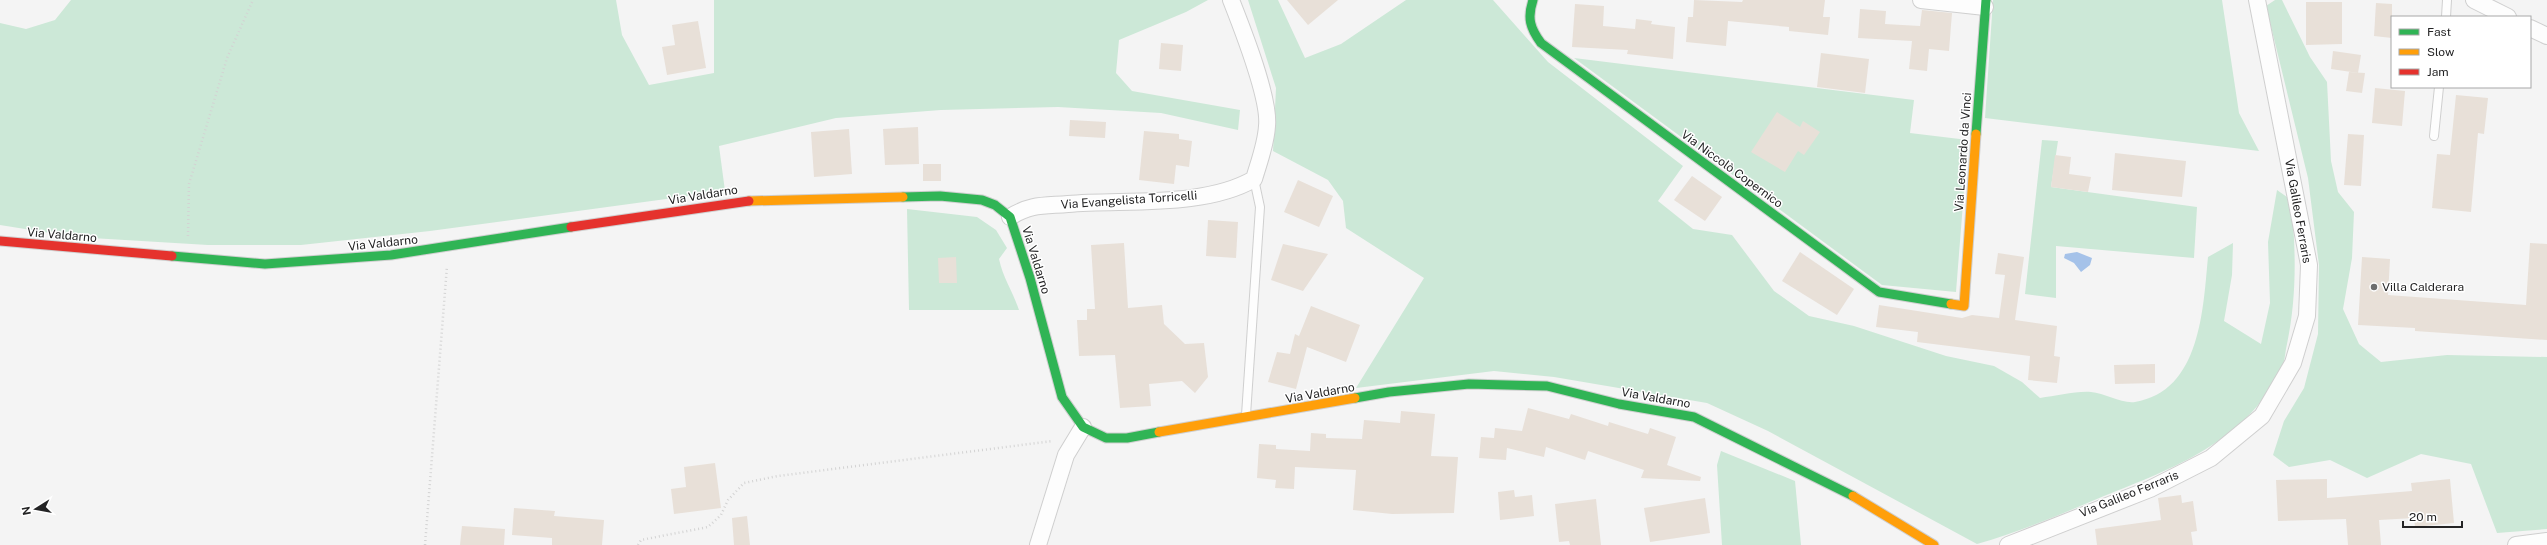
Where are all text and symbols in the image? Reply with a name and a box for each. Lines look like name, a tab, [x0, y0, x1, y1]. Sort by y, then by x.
legend	[2391, 16, 2531, 88]
text: Fast	[2427, 25, 2452, 39]
text: Slow	[2427, 45, 2455, 59]
text: Jam	[2427, 65, 2449, 79]
street label: Via Leonardo da Vinci	[1952, 92, 1974, 212]
street label: Via Niccolò Copernico	[1678, 127, 1786, 211]
street label: Via Galileo Ferraris	[2282, 158, 2314, 264]
street label: Via Valdarno	[667, 183, 739, 207]
street label: Via Evangelista Torricelli	[1060, 188, 1198, 212]
street label: Via Valdarno	[1019, 224, 1053, 296]
street label: Via Valdarno	[27, 225, 98, 245]
street label: Via Valdarno	[347, 232, 419, 254]
place label: Villa Calderara	[2382, 280, 2464, 294]
marker: Villa Calderara	[2369, 282, 2379, 292]
street label: Via Valdarno	[1284, 380, 1356, 406]
street label: Via Valdarno	[1620, 385, 1692, 411]
street label: Via Galileo Ferraris	[2077, 468, 2181, 520]
north arrow	[16, 489, 56, 529]
scale bar	[2403, 503, 2462, 529]
text: N	[19, 506, 33, 516]
text: 20 m	[2409, 510, 2437, 524]

